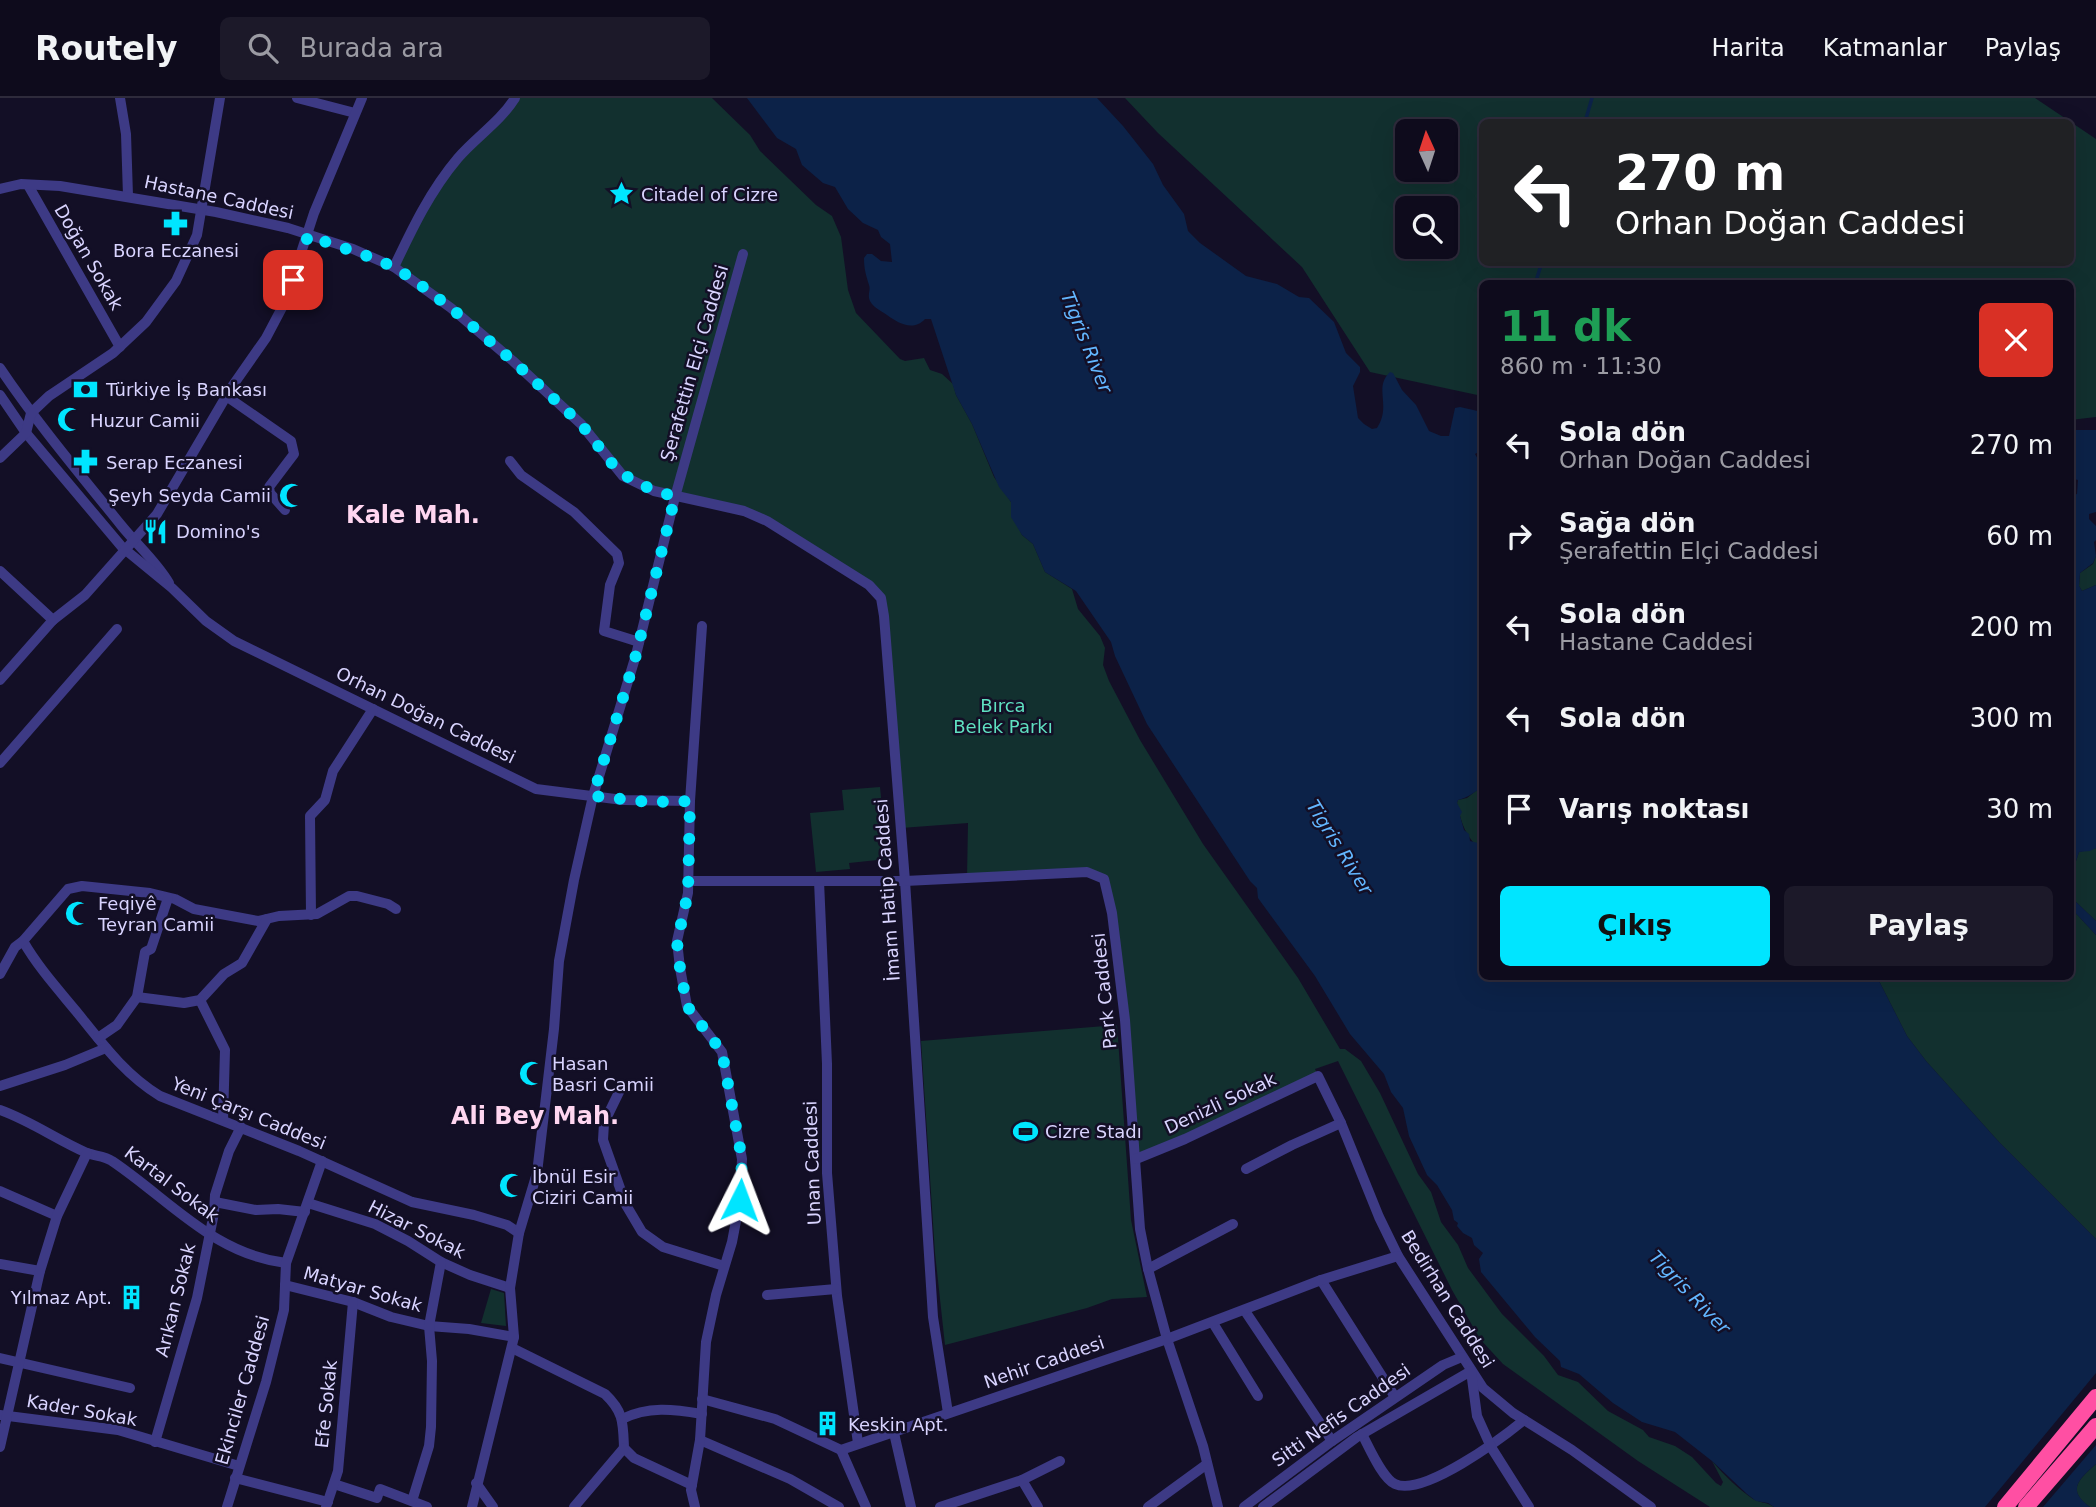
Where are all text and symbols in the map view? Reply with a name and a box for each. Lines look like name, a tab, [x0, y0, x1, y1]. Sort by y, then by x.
search box	[220, 17, 710, 80]
text: Routely	[35, 29, 178, 68]
icon: search	[244, 29, 282, 67]
text: Burada ara	[300, 33, 444, 63]
text: Harita	[1711, 34, 1785, 62]
text: Katmanlar	[1823, 34, 1947, 62]
text: Paylaş	[1985, 34, 2061, 62]
north arrow	[1395, 119, 1458, 182]
map controls	[1395, 119, 1458, 259]
text: 270 m	[1615, 145, 1785, 202]
icon: left	[1500, 147, 1591, 238]
street label: Hastane Caddesi	[142, 171, 296, 223]
place icon: Citadel of Cizre	[607, 180, 635, 208]
place label: Citadel of Cizre	[641, 184, 778, 205]
button: search	[1395, 196, 1458, 259]
street label: Doğan Sokak	[50, 200, 128, 314]
text: Orhan Doğan Caddesi	[1615, 204, 1966, 242]
pharmacy icon: Bora Eczanesi	[162, 209, 190, 237]
place label: Bora Eczanesi	[113, 240, 239, 261]
pin	[263, 250, 323, 310]
icon: arrive	[274, 261, 312, 299]
street label: Şerafettin Elçi Caddesi	[656, 262, 732, 464]
water label: Tigris River	[1057, 288, 1118, 397]
text: 11 dk	[1500, 302, 1631, 351]
button: close	[1979, 303, 2053, 377]
text: 860 m · 11:30	[1500, 353, 1662, 379]
bank icon: Türkiye İş Bankası	[72, 375, 100, 403]
place label: Türkiye İş Bankası	[105, 379, 267, 400]
mosque icon: Huzur Camii	[56, 406, 84, 434]
place label: Huzur Camii	[90, 410, 200, 431]
text: Sola dön	[1559, 417, 1686, 447]
icon: left	[1500, 426, 1538, 464]
text: 270 m	[1970, 430, 2053, 460]
text: Orhan Doğan Caddesi	[1559, 447, 1811, 473]
pharmacy icon: Serap Eczanesi	[72, 448, 100, 476]
place label: Serap Eczanesi	[106, 452, 243, 473]
mosque icon: Şeyh Seyda Camii	[277, 481, 305, 509]
place label: Şeyh Seyda Camii	[108, 485, 271, 506]
district label: Kale Mah.	[346, 501, 480, 529]
text: Sağa dön	[1559, 508, 1695, 538]
restaurant icon: Domino's	[142, 517, 170, 545]
icon: right	[1500, 517, 1538, 555]
place label: Domino's	[176, 521, 260, 542]
text: 60 m	[1986, 521, 2053, 551]
text: Şerafettin Elçi Caddesi	[1559, 538, 1819, 564]
text: Sola dön	[1559, 599, 1686, 629]
icon: left	[1500, 608, 1538, 646]
text: 200 m	[1970, 612, 2053, 642]
text: Hastane Caddesi	[1559, 629, 1753, 655]
street label: Orhan Doğan Caddesi	[333, 662, 519, 768]
park label: Bırca Belek Parkı	[953, 695, 1053, 737]
icon: left	[1500, 699, 1538, 737]
text: Sola dön	[1559, 703, 1686, 733]
text: 300 m	[1970, 703, 2053, 733]
icon: arrive	[1500, 790, 1538, 828]
text: Varış noktası	[1559, 794, 1750, 824]
text: 30 m	[1986, 794, 2053, 824]
water label: Tigris River	[1302, 796, 1378, 899]
street label: İmam Hatip Caddesi	[870, 798, 904, 982]
button: Çıkış	[1500, 886, 1770, 966]
button: Paylaş	[1784, 886, 2053, 966]
place label: Feqiyê Teyran Camii	[97, 893, 214, 935]
mosque icon: Feqiyê Teyran Camii	[64, 899, 92, 927]
street label: Park Caddesi	[1087, 932, 1121, 1050]
place label: Hasan Basri Camii	[552, 1053, 654, 1095]
mosque icon: Hasan Basri Camii	[518, 1059, 546, 1087]
street label: Denizli Sokak	[1161, 1068, 1280, 1138]
street label: Yeni Çarşı Caddesi	[168, 1072, 329, 1154]
street label: Unan Caddesi	[799, 1100, 825, 1226]
district label: Ali Bey Mah.	[451, 1102, 619, 1130]
sports icon: Cizre Stadı	[1011, 1117, 1039, 1145]
place label: Cizre Stadı	[1045, 1121, 1142, 1142]
street label: Kartal Sokak	[121, 1142, 224, 1227]
position arrow	[703, 1163, 777, 1237]
place label: İbnül Esir Ciziri Camii	[532, 1166, 633, 1208]
mosque icon: İbnül Esir Ciziri Camii	[498, 1172, 526, 1200]
street label: Hizar Sokak	[365, 1196, 470, 1263]
street label: Bedirhan Caddesi	[1397, 1226, 1499, 1372]
street label: Arıkan Sokak	[151, 1240, 199, 1359]
water label: Tigris River	[1645, 1246, 1736, 1339]
street label: Matyar Sokak	[301, 1262, 425, 1316]
building icon: Yılmaz Apt.	[118, 1283, 146, 1311]
place label: Yılmaz Apt.	[10, 1287, 112, 1308]
street label: Ekinciler Caddesi	[211, 1313, 273, 1467]
street label: Nehir Caddesi	[981, 1332, 1107, 1392]
street label: Efe Sokak	[311, 1358, 341, 1449]
street label: Sitti Nefis Caddesi	[1268, 1359, 1414, 1471]
street label: Kader Sokak	[25, 1390, 140, 1430]
building icon: Keskin Apt.	[814, 1410, 842, 1438]
place label: Keskin Apt.	[848, 1414, 948, 1435]

